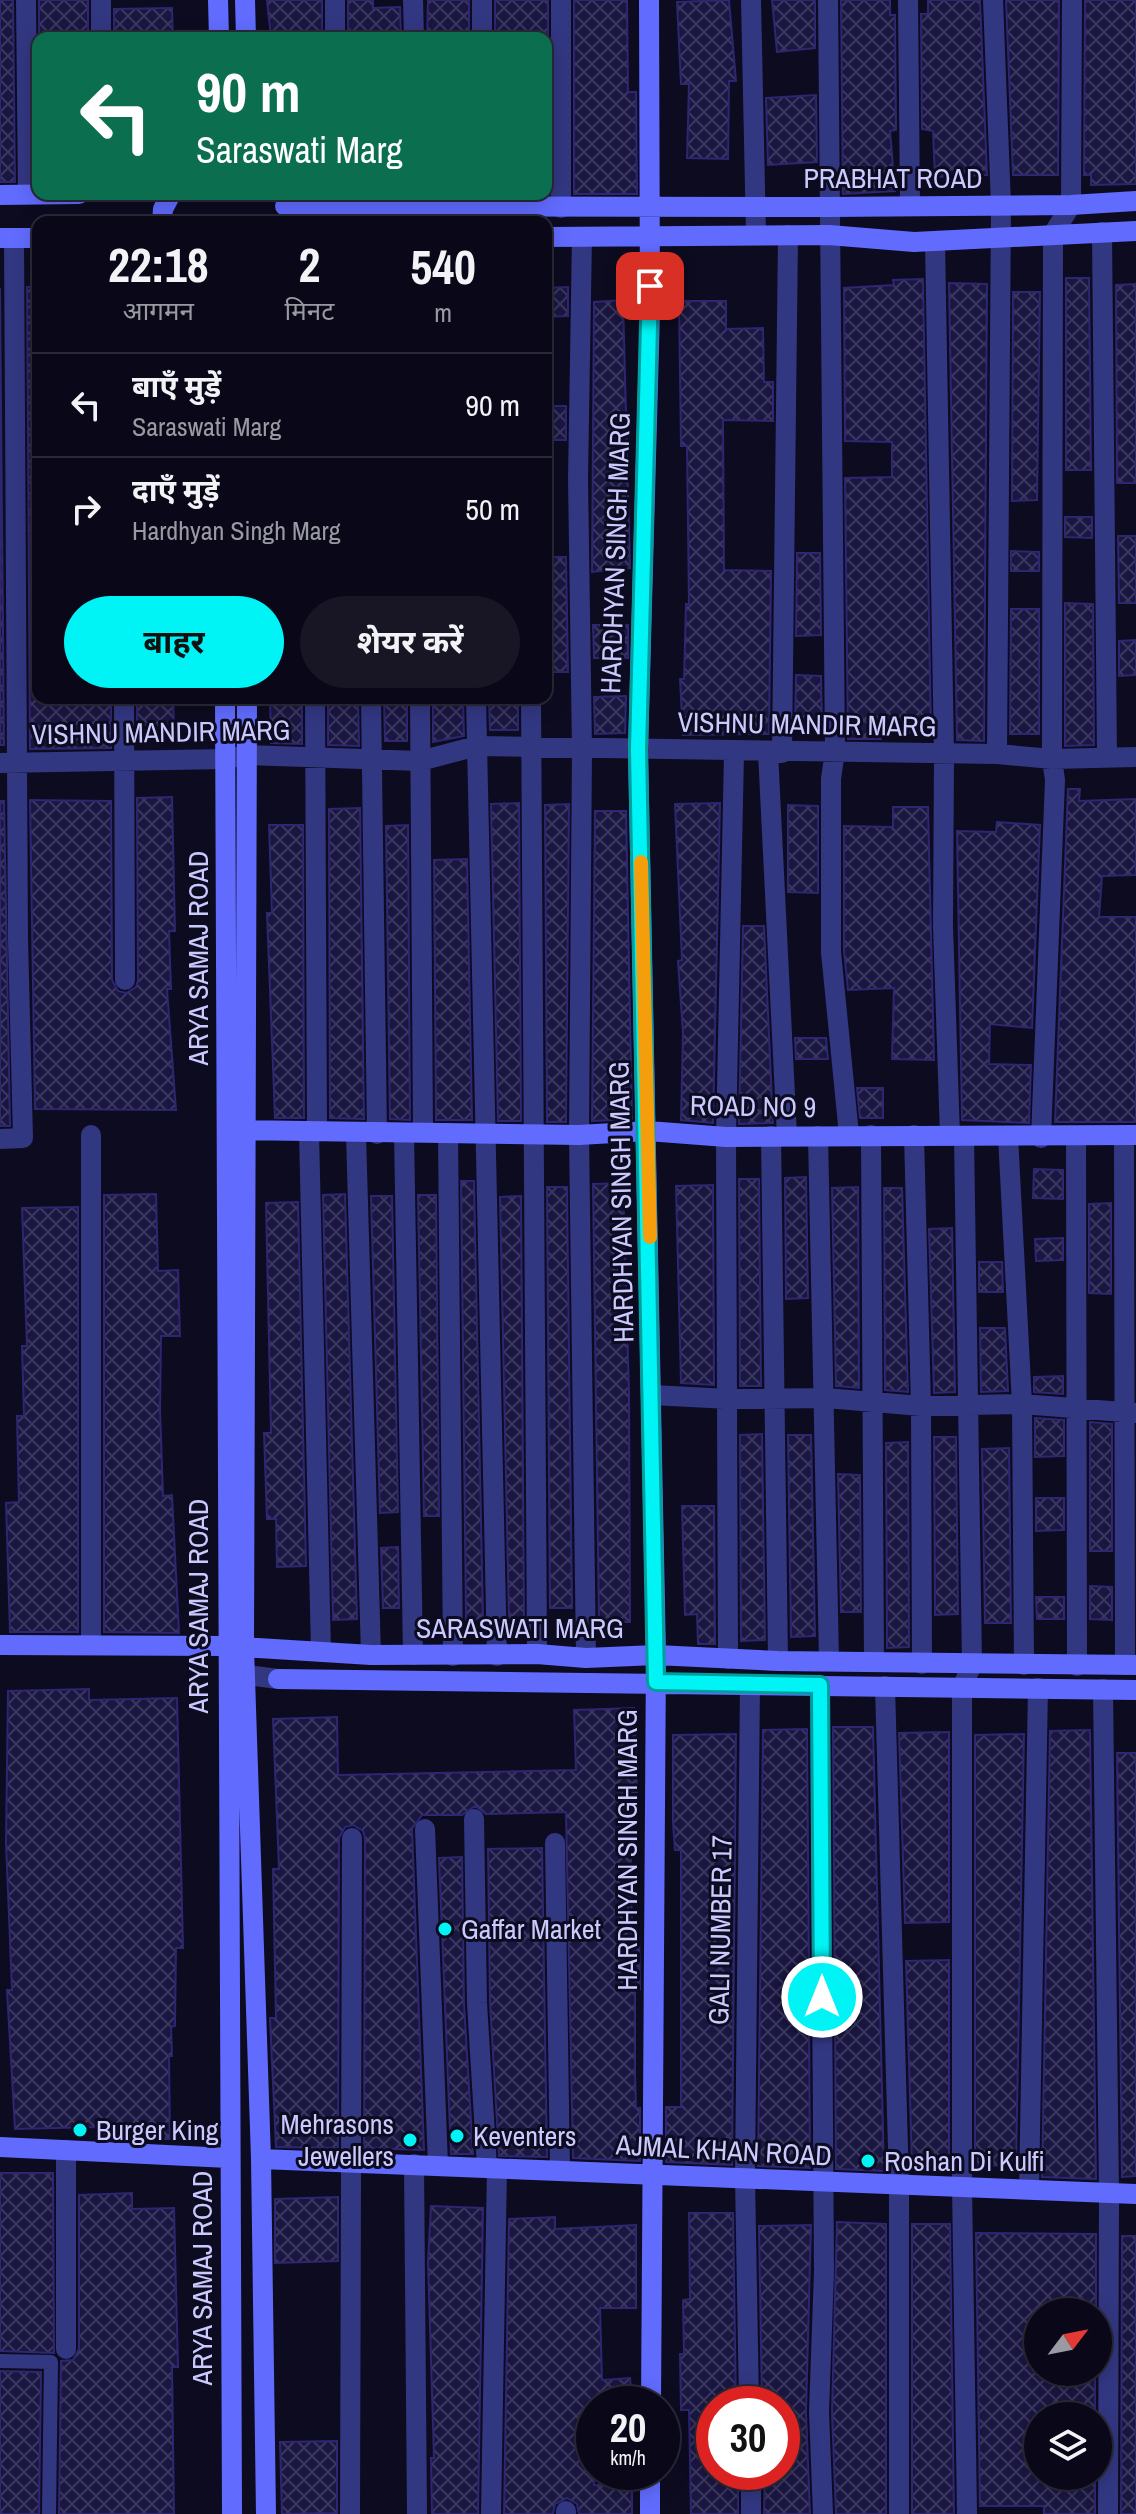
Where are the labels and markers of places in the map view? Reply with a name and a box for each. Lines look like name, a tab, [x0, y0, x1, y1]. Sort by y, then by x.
pin	[616, 252, 684, 320]
place label: Gaffar Market	[461, 1910, 601, 1948]
marker: Gaffar Market	[436, 1920, 454, 1938]
place label: Mehrasons Jewellers	[280, 2105, 394, 2175]
place label: Burger King	[96, 2111, 219, 2149]
place label: Keventers	[473, 2117, 576, 2155]
marker: Burger King	[71, 2121, 89, 2139]
marker: Keventers	[448, 2127, 466, 2145]
marker: Mehrasons Jewellers	[401, 2131, 419, 2149]
place label: Roshan Di Kulfi	[884, 2142, 1045, 2180]
marker: Roshan Di Kulfi	[859, 2152, 877, 2170]

